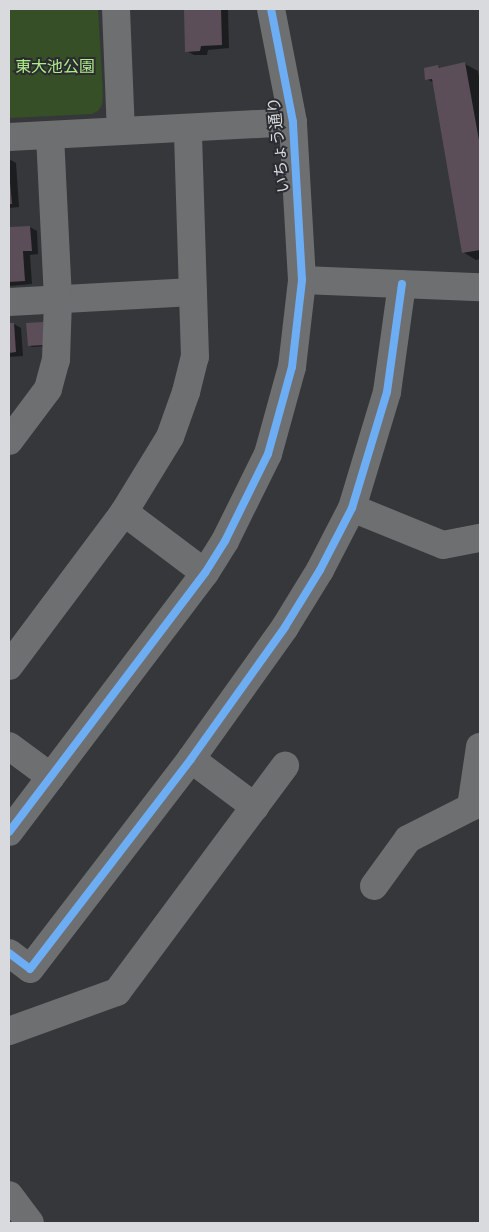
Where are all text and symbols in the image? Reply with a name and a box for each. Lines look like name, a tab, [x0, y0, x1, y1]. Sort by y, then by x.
park label: 東大池公園	[15, 56, 95, 76]
street label: いちょう通り	[263, 96, 293, 194]

